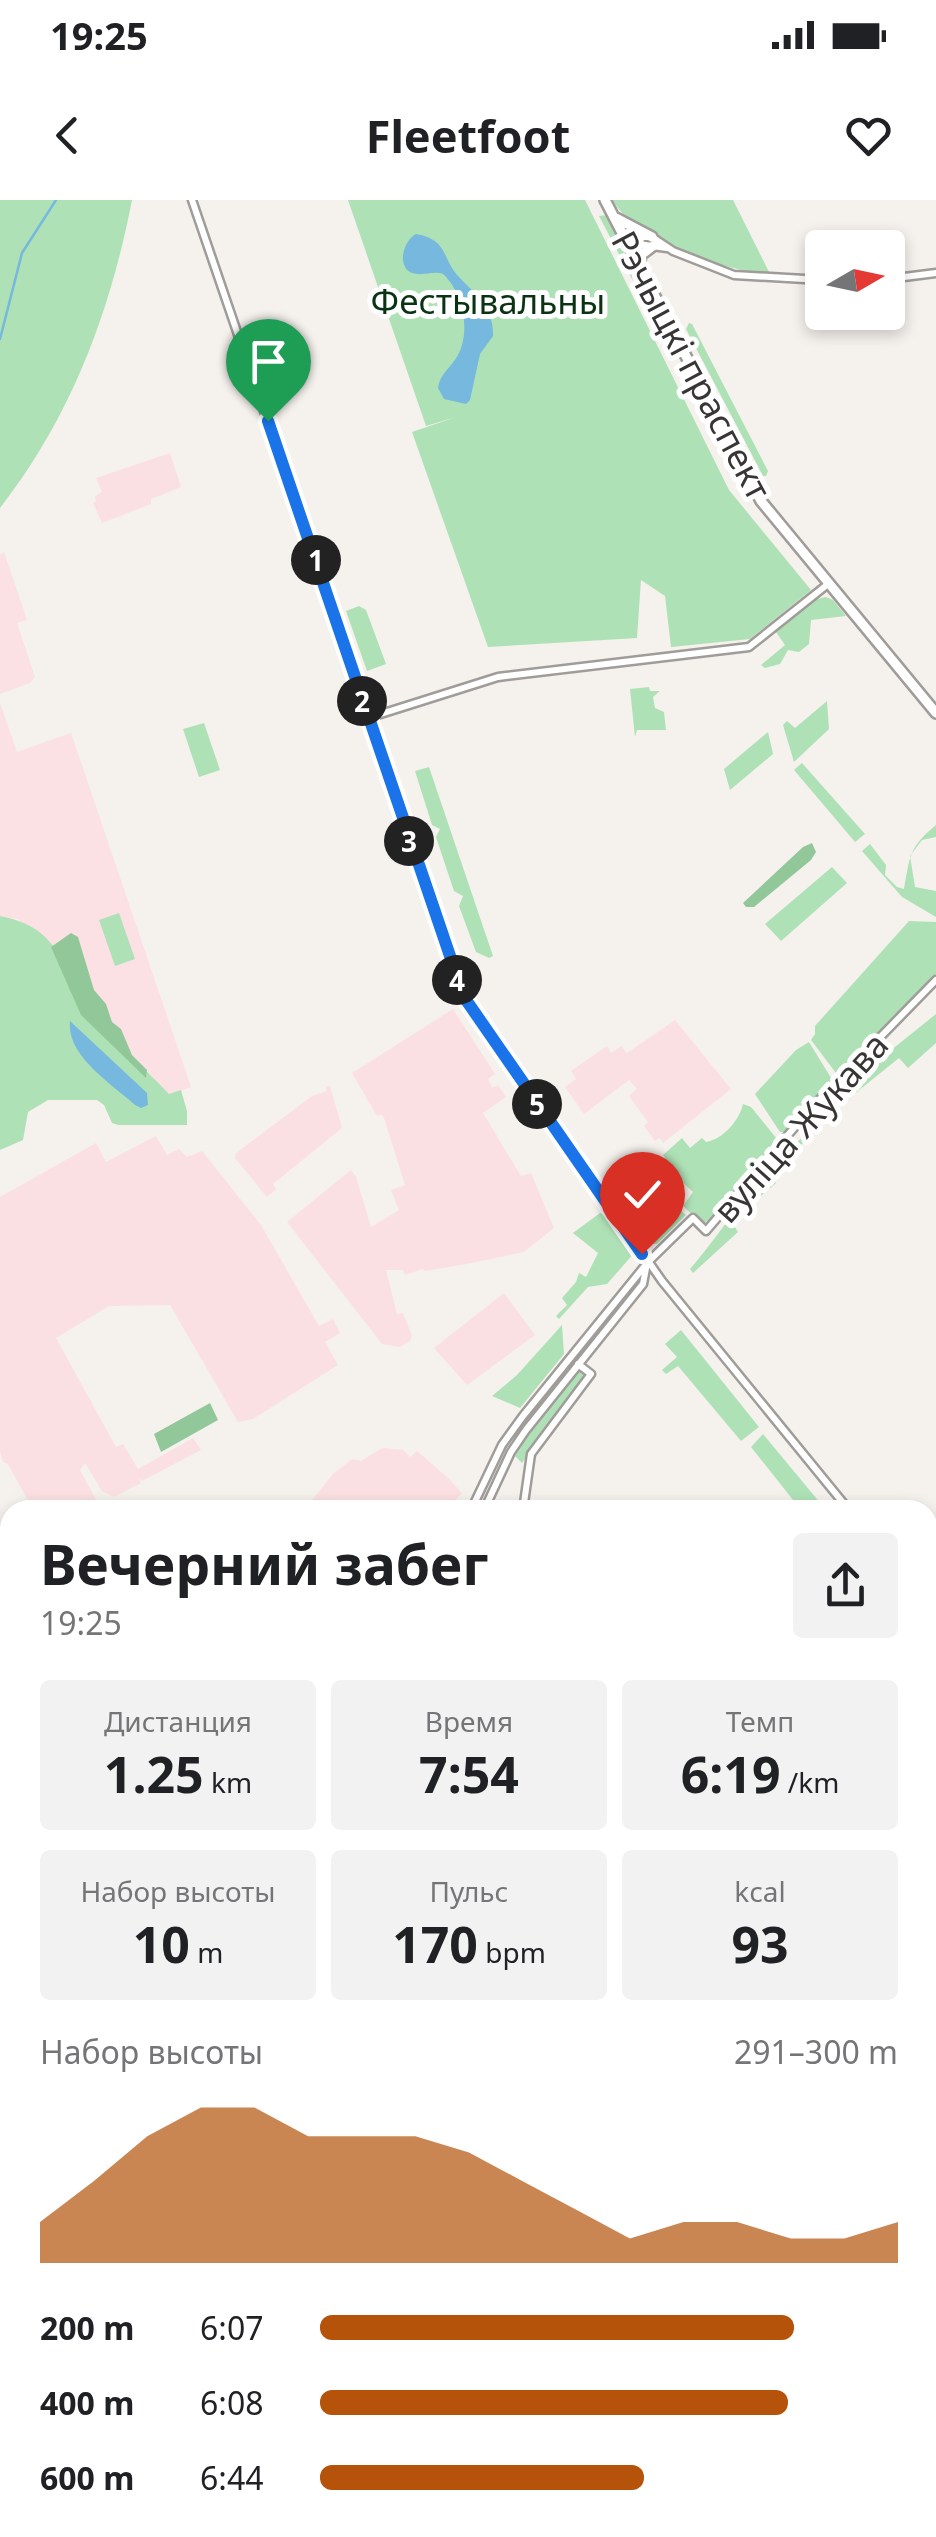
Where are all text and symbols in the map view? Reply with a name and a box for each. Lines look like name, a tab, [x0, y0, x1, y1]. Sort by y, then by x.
text: 19:25	[50, 9, 148, 61]
text: Fleetfoot	[366, 105, 570, 166]
icon: back	[40, 108, 95, 163]
icon: heart	[841, 108, 896, 163]
street label: Рэчыцкі праспект	[601, 222, 783, 508]
north arrow	[805, 230, 905, 330]
map controls	[805, 230, 905, 330]
park label: Фестывальны	[371, 277, 605, 324]
pin	[226, 319, 311, 422]
icon: arrive	[241, 334, 296, 389]
pin: 1	[291, 535, 341, 585]
text: 1	[308, 541, 324, 579]
pin: 2	[337, 676, 387, 726]
text: 2	[354, 682, 370, 720]
pin: 3	[384, 816, 434, 866]
text: 3	[401, 822, 417, 860]
pin: 4	[432, 955, 482, 1005]
text: 4	[449, 961, 465, 999]
street label: вуліца Жукава	[702, 1022, 898, 1232]
pin: 5	[512, 1079, 562, 1129]
text: 5	[529, 1085, 545, 1123]
pin	[600, 1152, 685, 1255]
icon: check	[615, 1167, 670, 1222]
text: Вечерний забег	[40, 1526, 488, 1601]
button: share	[793, 1533, 898, 1638]
text: 19:25	[40, 1601, 122, 1644]
text: Дистанция	[104, 1702, 252, 1740]
text: Время	[425, 1702, 513, 1740]
text: Темп	[726, 1702, 794, 1740]
text: 1.25	[104, 1740, 204, 1808]
text: 7:54	[419, 1740, 519, 1808]
text: 6:19	[681, 1740, 781, 1808]
text: km	[204, 1763, 252, 1801]
text: /km	[781, 1763, 839, 1801]
text: Набор высоты	[80, 1872, 276, 1910]
text: Пульс	[430, 1872, 508, 1910]
text: kcal	[734, 1872, 786, 1910]
text: 10	[133, 1910, 190, 1978]
text: 170	[392, 1910, 478, 1978]
text: 93	[731, 1910, 789, 1978]
text: m	[190, 1933, 223, 1971]
text: bpm	[478, 1933, 546, 1971]
text: Набор высоты	[40, 2030, 263, 2073]
text: 291–300 m	[734, 2030, 898, 2073]
text: 200 m	[40, 2306, 134, 2349]
text: 6:07	[200, 2306, 264, 2349]
text: 400 m	[40, 2381, 134, 2424]
text: 6:08	[200, 2381, 264, 2424]
text: 600 m	[40, 2456, 134, 2499]
text: 6:44	[200, 2456, 264, 2499]

